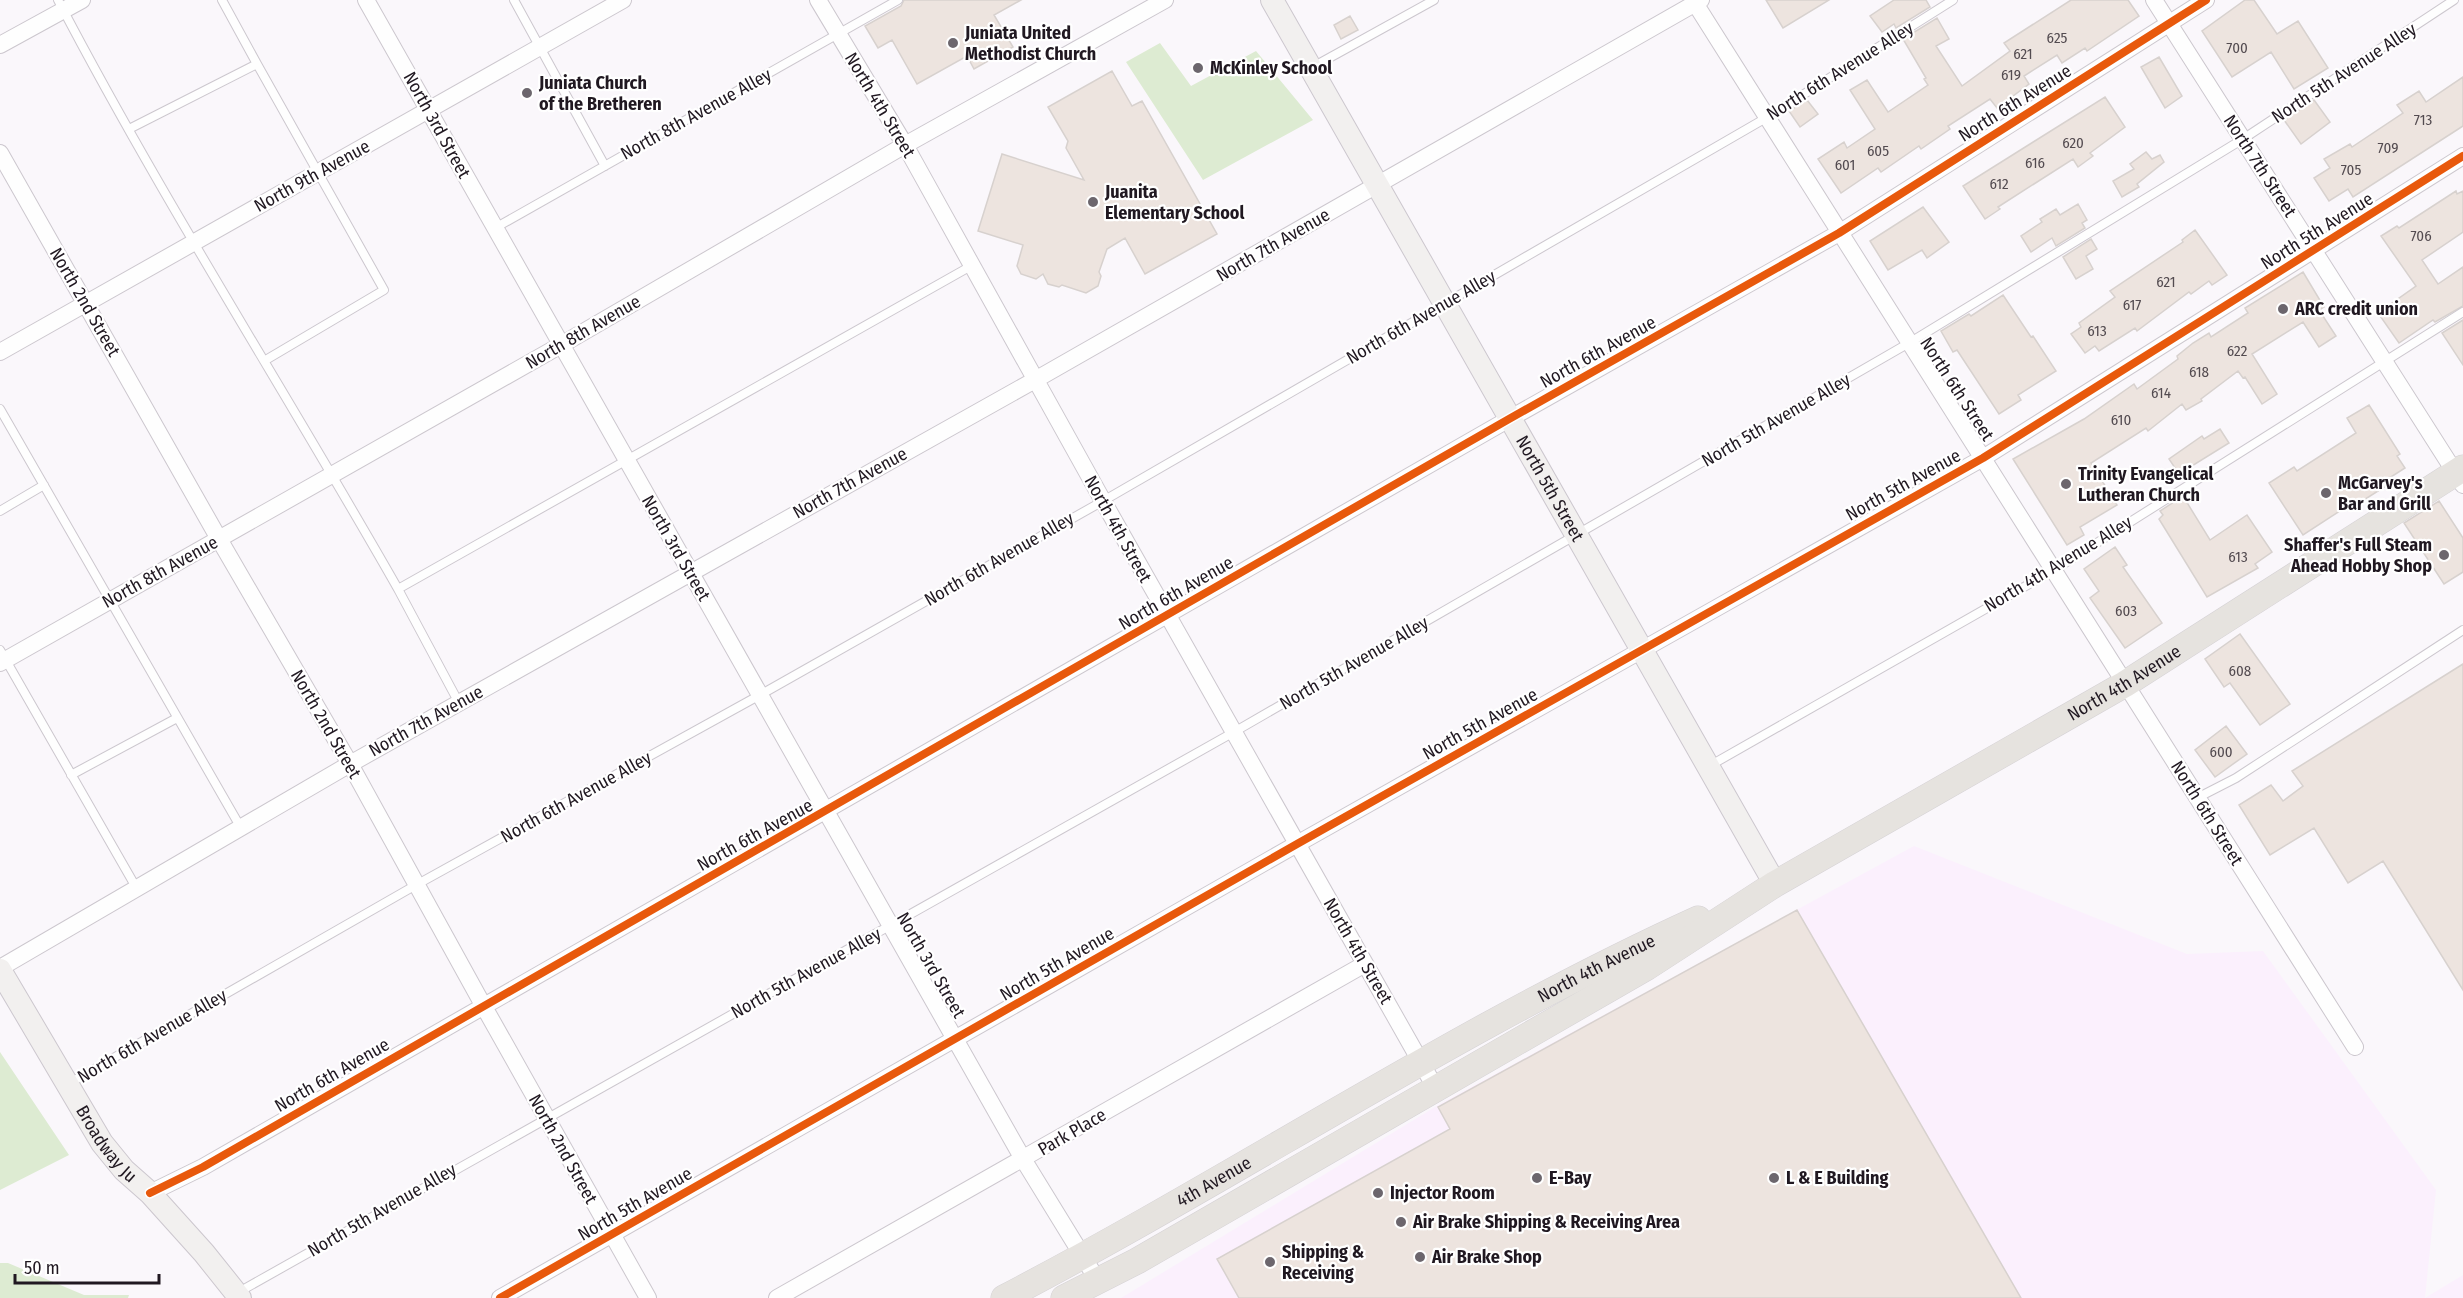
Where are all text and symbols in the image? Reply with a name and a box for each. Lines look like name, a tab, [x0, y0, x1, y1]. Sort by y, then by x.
street label: North 6th Avenue Alley	[1763, 17, 1917, 125]
street label: North 5th Avenue Alley	[2268, 18, 2420, 128]
place label: Juniata United Methodist Church	[964, 22, 1096, 65]
house number: 625	[2047, 29, 2068, 47]
marker: Juniata United Methodist Church	[946, 36, 960, 50]
house number: 700	[2226, 39, 2248, 57]
house number: 621	[2013, 45, 2033, 63]
street label: North 4th Street	[840, 48, 920, 162]
place label: McKinley School	[1210, 57, 1332, 79]
street label: North 6th Avenue	[1955, 59, 2076, 146]
marker: McKinley School	[1191, 61, 1205, 75]
street label: North 8th Avenue Alley	[617, 63, 775, 165]
house number: 619	[2001, 66, 2021, 84]
street label: North 3rd Street	[399, 68, 475, 182]
place label: Juniata Church of the Bretheren	[538, 72, 662, 115]
marker: Juniata Church of the Bretheren	[520, 86, 534, 100]
street label: North 7th Street	[2219, 111, 2301, 221]
house number: 713	[2414, 111, 2432, 129]
house number: 620	[2062, 134, 2084, 152]
street label: North 9th Avenue	[250, 135, 374, 217]
house number: 709	[2378, 139, 2398, 157]
house number: 605	[1867, 142, 1889, 160]
house number: 616	[2025, 154, 2045, 172]
house number: 601	[1835, 156, 1855, 174]
house number: 705	[2341, 161, 2361, 179]
house number: 612	[1989, 175, 2009, 193]
place label: Juanita Elementary School	[1104, 181, 1244, 224]
street label: North 5th Avenue	[2257, 188, 2377, 274]
marker: Juanita Elementary School	[1086, 195, 1100, 209]
street label: North 7th Avenue	[1212, 204, 1334, 286]
house number: 706	[2410, 227, 2432, 245]
street label: North 2nd Street	[45, 244, 125, 360]
street label: North 6th Avenue Alley	[1342, 265, 1500, 369]
house number: 621	[2156, 273, 2176, 291]
street label: North 8th Avenue	[522, 290, 644, 374]
house number: 617	[2123, 296, 2141, 314]
place label: ARC credit union	[2294, 298, 2418, 320]
marker: ARC credit union	[2276, 302, 2290, 316]
street label: North 6th Avenue	[1536, 311, 1660, 393]
house number: 613	[2087, 322, 2107, 340]
street label: North 6th Street	[1915, 333, 1999, 445]
house number: 622	[2227, 342, 2248, 360]
house number: 618	[2189, 363, 2209, 381]
street label: North 5th Avenue Alley	[1698, 368, 1854, 472]
house number: 614	[2151, 384, 2171, 402]
house number: 610	[2111, 411, 2131, 429]
street label: North 5th Street	[1511, 432, 1589, 545]
street label: North 7th Avenue	[789, 442, 911, 523]
street label: North 5th Avenue	[1842, 444, 1964, 526]
place label: Trinity Evangelical Lutheran Church	[2078, 463, 2214, 506]
street label: North 4th Street	[1080, 472, 1156, 586]
place label: McGarvey's Bar and Grill	[2338, 472, 2431, 515]
marker: Trinity Evangelical Lutheran Church	[2059, 477, 2073, 491]
marker: McGarvey's Bar and Grill	[2319, 486, 2333, 500]
street label: North 3rd Street	[637, 491, 715, 605]
street label: North 6th Avenue Alley	[920, 507, 1078, 611]
street label: North 4th Avenue Alley	[1980, 511, 2136, 617]
street label: North 8th Avenue	[98, 531, 222, 613]
place label: Shaffer's Full Steam Ahead Hobby Shop	[2284, 534, 2432, 577]
house number: 613	[2228, 548, 2248, 566]
marker: Shaffer's Full Steam Ahead Hobby Shop	[2437, 548, 2451, 562]
street label: North 6th Avenue	[1115, 551, 1237, 635]
house number: 603	[2115, 602, 2137, 620]
street label: North 5th Avenue Alley	[1276, 611, 1432, 715]
street label: North 4th Avenue	[2063, 640, 2185, 726]
house number: 608	[2229, 662, 2251, 680]
street label: North 2nd Street	[286, 666, 366, 782]
street label: North 7th Avenue	[365, 680, 487, 761]
street label: North 5th Avenue	[1419, 683, 1541, 765]
house number: 600	[2209, 743, 2233, 761]
street label: North 6th Avenue Alley	[497, 746, 655, 848]
street label: North 6th Street	[2166, 757, 2248, 869]
street label: North 6th Avenue	[693, 794, 817, 876]
street label: North 4th Street	[1319, 894, 1397, 1008]
street label: North 3rd Street	[892, 908, 970, 1022]
street label: North 5th Avenue	[996, 922, 1118, 1006]
street label: North 5th Avenue Alley	[727, 923, 885, 1023]
street label: North 4th Avenue	[1534, 930, 1659, 1007]
street label: North 6th Avenue Alley	[73, 984, 231, 1088]
street label: North 6th Avenue	[271, 1033, 393, 1117]
street label: North 2nd Street	[524, 1090, 602, 1208]
street label: Broadway Ju	[71, 1101, 141, 1187]
street label: Park Place	[1034, 1104, 1110, 1160]
street label: 4th Avenue	[1173, 1151, 1255, 1212]
street label: North 5th Avenue Alley	[304, 1158, 460, 1262]
street label: North 5th Avenue	[574, 1162, 696, 1246]
place label: E-Bay	[1549, 1167, 1592, 1189]
place label: L & E Building	[1786, 1167, 1888, 1189]
marker: E-Bay	[1530, 1171, 1544, 1185]
marker: L & E Building	[1767, 1171, 1781, 1185]
place label: Injector Room	[1390, 1182, 1495, 1204]
marker: Injector Room	[1371, 1186, 1385, 1200]
place label: Air Brake Shipping & Receiving Area	[1412, 1211, 1680, 1233]
marker: Air Brake Shipping & Receiving Area	[1394, 1215, 1408, 1229]
place label: Shipping & Receiving	[1282, 1241, 1365, 1284]
place label: Air Brake Shop	[1431, 1246, 1542, 1268]
scale bar	[15, 1247, 159, 1285]
marker: Air Brake Shop	[1413, 1250, 1427, 1264]
marker: Shipping & Receiving	[1263, 1255, 1277, 1269]
text: 50 m	[24, 1257, 60, 1279]

